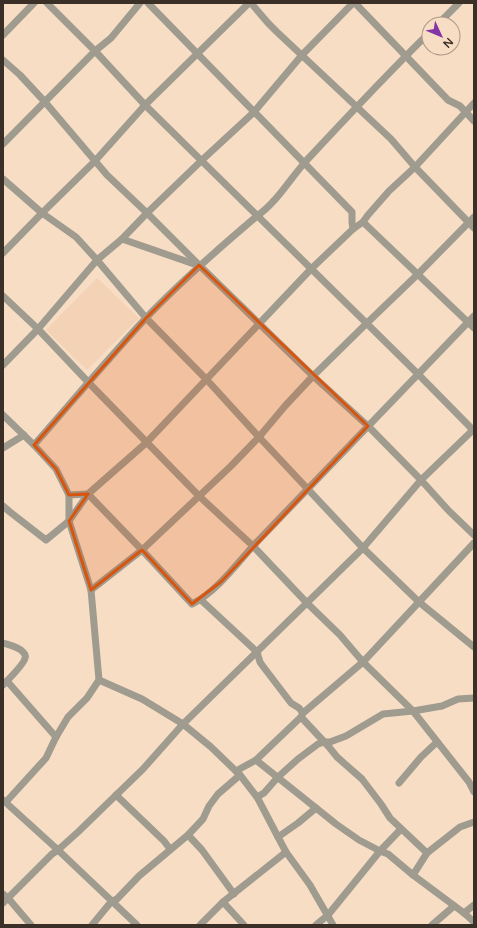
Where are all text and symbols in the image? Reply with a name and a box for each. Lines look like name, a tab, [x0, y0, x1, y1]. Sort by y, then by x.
north arrow	[421, 16, 461, 56]
text: N	[440, 35, 456, 50]

